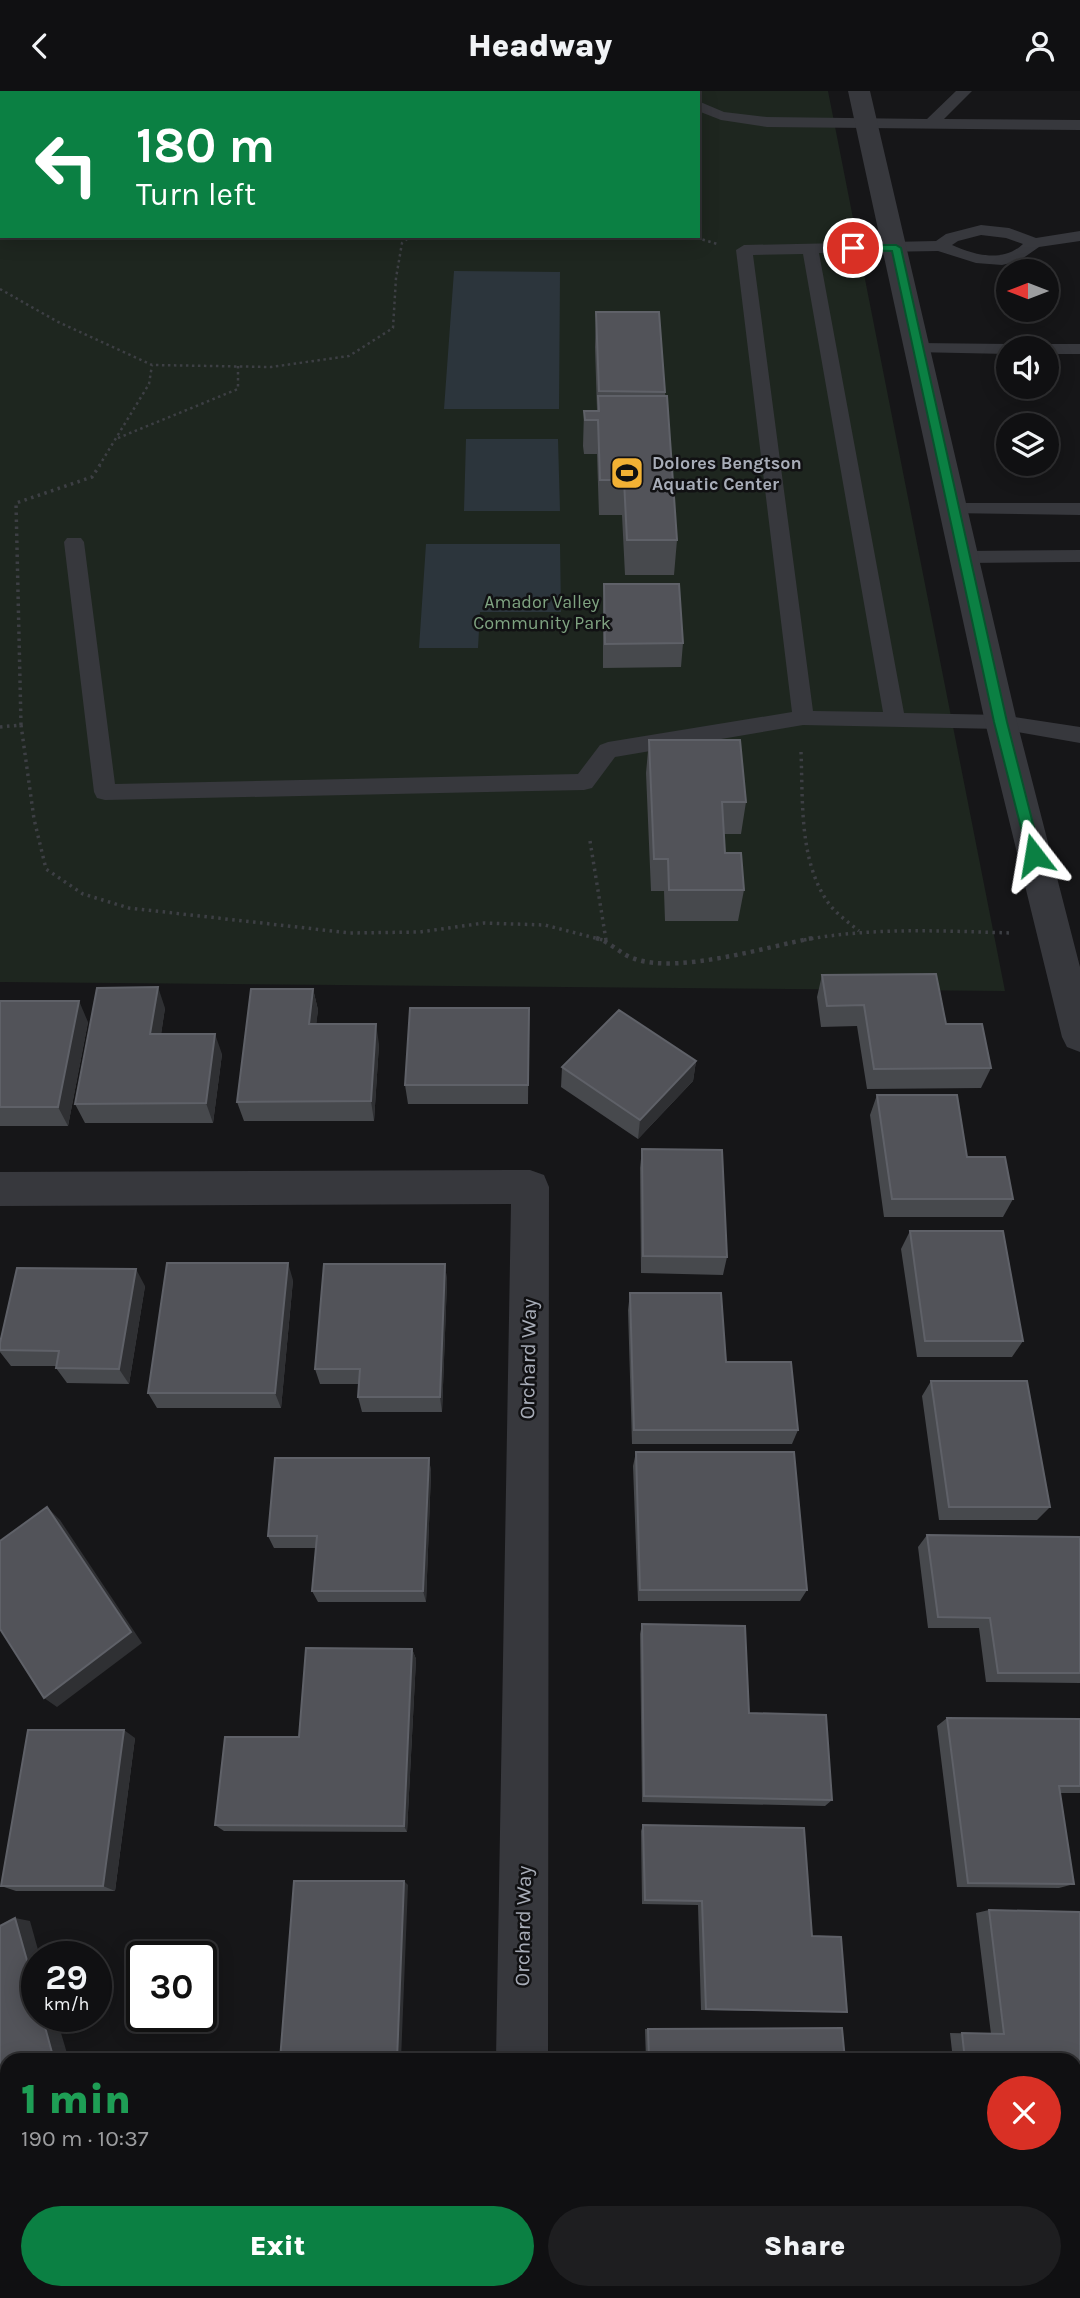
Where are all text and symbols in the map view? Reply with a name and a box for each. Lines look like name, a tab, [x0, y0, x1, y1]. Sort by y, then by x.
icon: back	[21, 27, 59, 65]
text: Headway	[468, 27, 612, 64]
icon: person	[1021, 27, 1059, 65]
text: 180 m	[136, 117, 275, 174]
icon: left	[21, 119, 112, 210]
text: Turn left	[136, 176, 256, 213]
pin	[823, 218, 883, 278]
icon: arrive	[834, 229, 872, 267]
north arrow	[996, 259, 1059, 322]
map controls	[996, 259, 1059, 476]
button: sound	[996, 336, 1059, 399]
button: layers	[996, 413, 1059, 476]
place label: Dolores Bengtson Aquatic Center	[652, 452, 802, 495]
sports icon: Dolores Bengtson Aquatic Center	[608, 454, 646, 492]
park label: Amador Valley Community Park	[473, 591, 611, 634]
position arrow	[997, 818, 1071, 892]
street label: Orchard Way	[515, 1298, 541, 1420]
street label: Orchard Way	[510, 1865, 536, 1987]
speed limit sign: 30	[126, 1941, 217, 2032]
text: 29	[45, 1957, 88, 1998]
text: km/h	[44, 1993, 89, 2015]
text: 1 min	[21, 2074, 131, 2124]
button: close	[987, 2076, 1061, 2150]
text: 190 m · 10:37	[21, 2125, 149, 2152]
button: Exit	[21, 2206, 534, 2286]
button: Share	[548, 2206, 1061, 2286]

